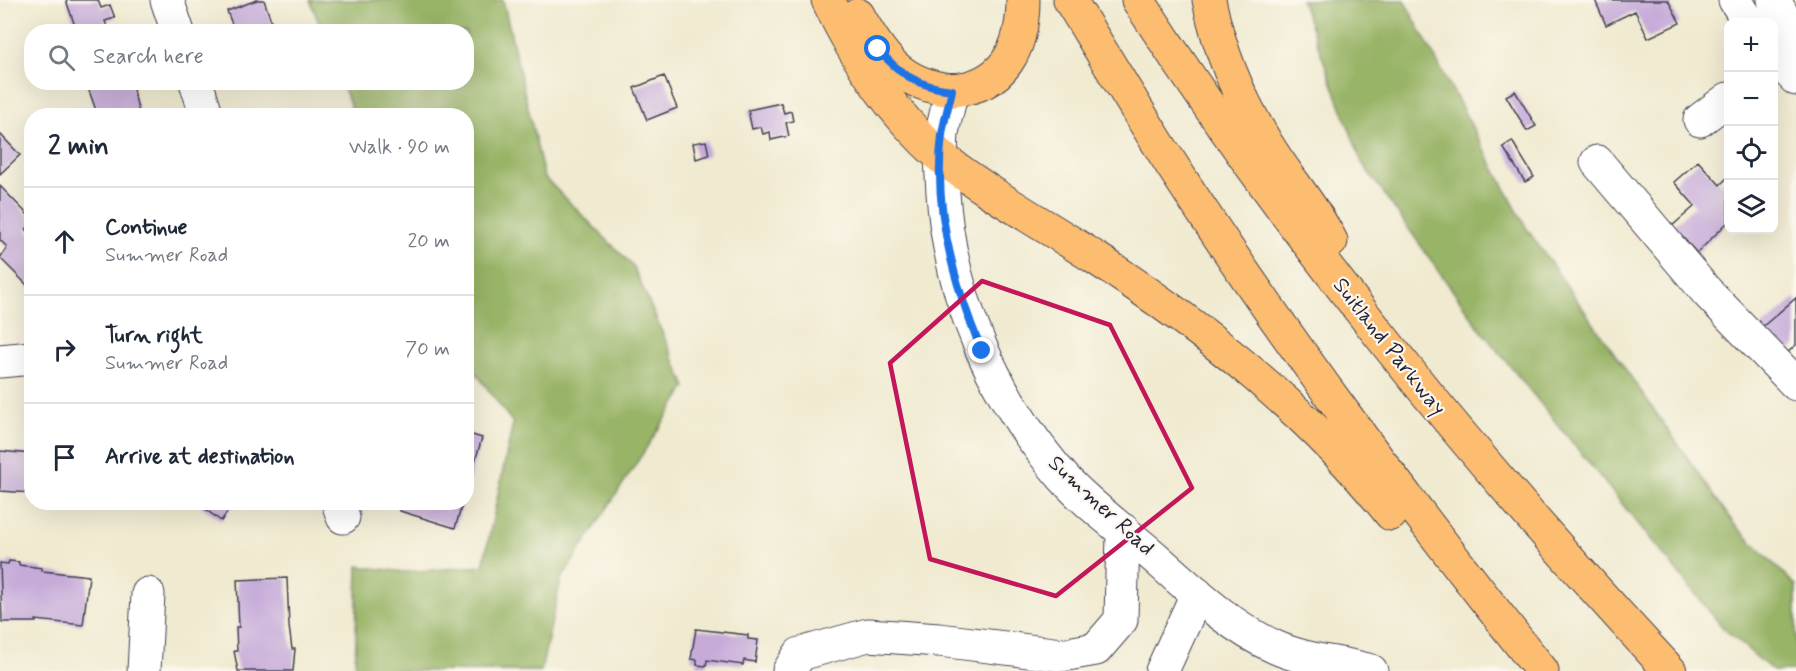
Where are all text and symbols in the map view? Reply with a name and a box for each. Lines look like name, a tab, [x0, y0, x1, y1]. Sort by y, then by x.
map controls	[1724, 18, 1778, 234]
button: +	[1724, 18, 1778, 72]
search box	[24, 24, 474, 90]
route start	[864, 35, 890, 61]
icon: search	[45, 41, 78, 74]
text: Search here	[93, 43, 204, 71]
button: −	[1724, 72, 1778, 126]
button: locate	[1724, 126, 1778, 180]
text: 2 min	[48, 130, 109, 164]
text: Walk · 90 m	[349, 134, 450, 161]
button: layers	[1724, 180, 1778, 234]
text: Continue	[105, 214, 187, 242]
icon: ahead	[48, 225, 81, 258]
text: 20 m	[407, 228, 450, 255]
text: Summer Road	[105, 242, 228, 269]
street label: Suitland Parkway	[1326, 272, 1452, 422]
text: Turn right	[105, 322, 203, 350]
icon: right	[48, 333, 81, 366]
text: 70 m	[405, 336, 450, 363]
route end	[968, 337, 994, 363]
text: Summer Road	[105, 350, 228, 377]
icon: arrive	[48, 441, 81, 474]
text: Arrive at destination	[105, 443, 295, 471]
street label: Summer Road	[1042, 450, 1160, 562]

